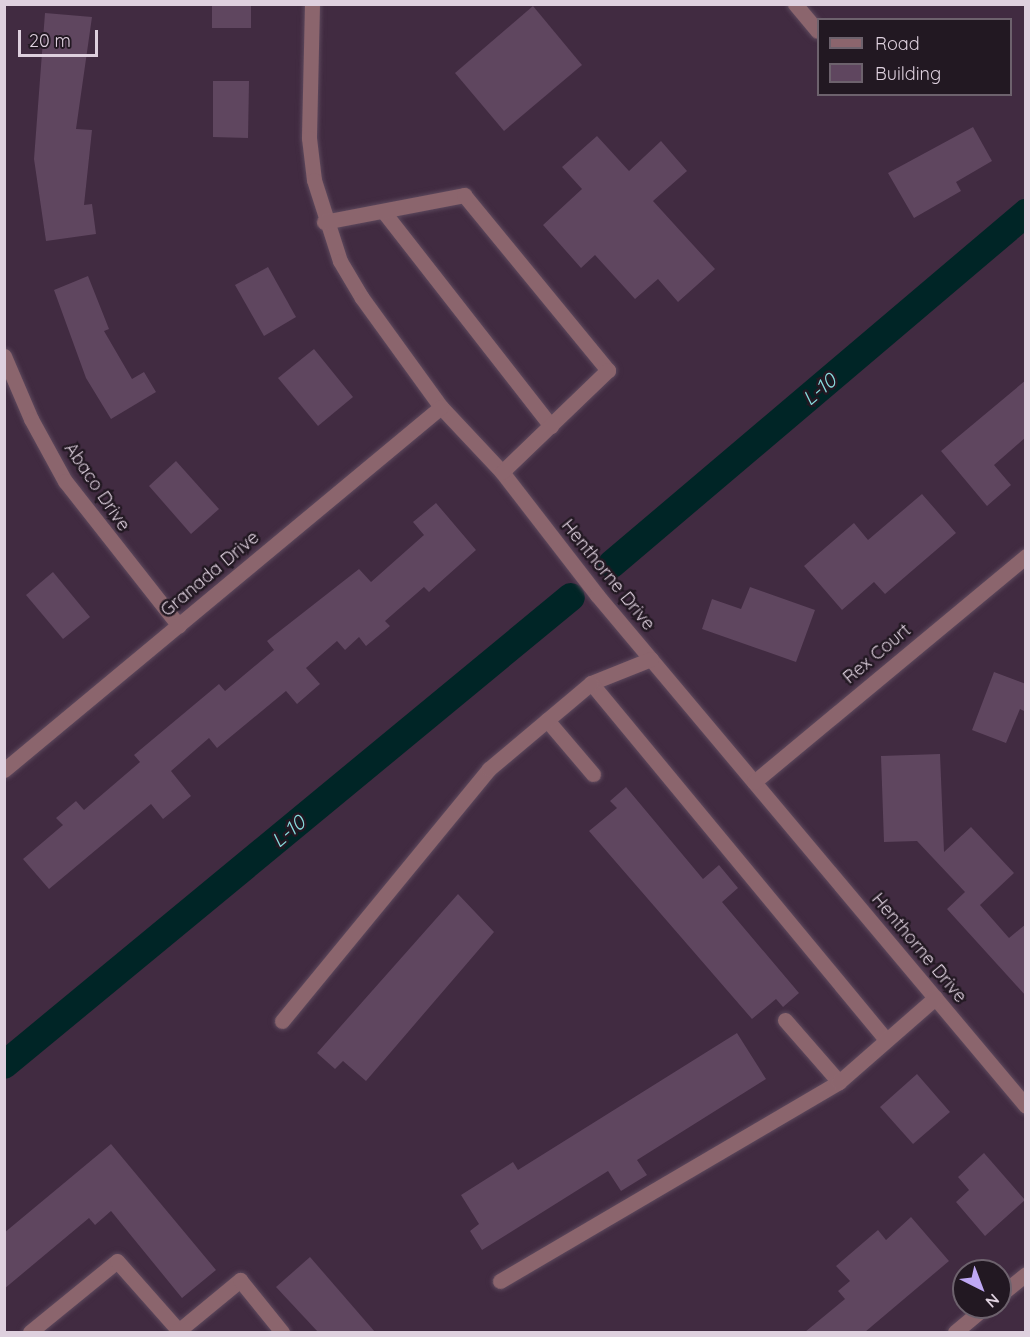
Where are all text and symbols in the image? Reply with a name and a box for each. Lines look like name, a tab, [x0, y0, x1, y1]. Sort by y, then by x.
scale bar	[21, 18, 100, 56]
legend	[817, 18, 1012, 96]
text: 20 m	[29, 29, 71, 52]
text: Road	[875, 32, 920, 55]
text: Building	[875, 62, 941, 85]
water label: L-10	[797, 368, 841, 410]
street label: Abaco Drive	[60, 439, 134, 535]
street label: Henthorne Drive	[557, 515, 659, 635]
street label: Granada Drive	[157, 527, 263, 621]
street label: Rex Court	[839, 620, 915, 688]
water label: L-10	[266, 810, 310, 852]
street label: Henthorne Drive	[867, 889, 971, 1007]
north arrow	[952, 1259, 1012, 1319]
text: N	[982, 1290, 1004, 1312]

